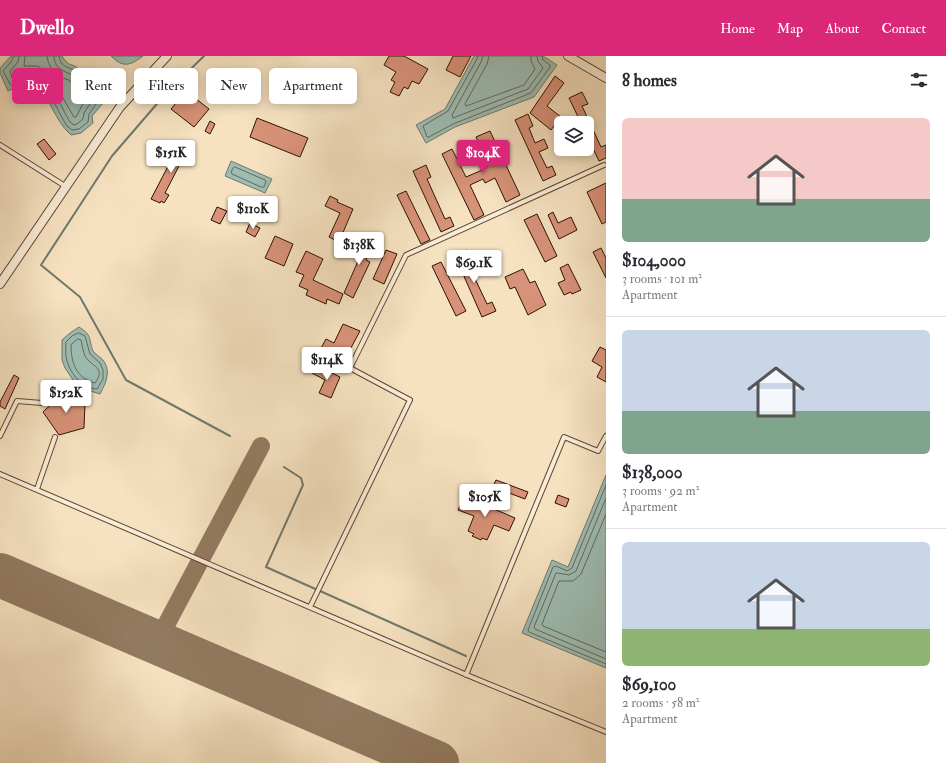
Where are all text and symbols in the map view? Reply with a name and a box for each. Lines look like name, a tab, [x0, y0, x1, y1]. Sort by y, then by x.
text: Dwello	[20, 16, 74, 40]
text: Home	[720, 20, 755, 37]
text: Map	[777, 20, 803, 37]
text: About	[825, 20, 859, 37]
text: Contact	[881, 20, 926, 37]
chip: Buy	[12, 68, 63, 104]
chip: Rent	[71, 68, 126, 104]
chip: Filters	[134, 68, 198, 104]
chip: New	[206, 68, 261, 104]
chip: Apartment	[269, 68, 357, 104]
icon: filters	[908, 69, 930, 91]
text: 8 homes	[622, 70, 677, 91]
map controls	[554, 116, 594, 156]
button: layers	[554, 116, 594, 156]
pin: $151K	[143, 140, 199, 174]
pin: $104K	[455, 140, 511, 174]
icon: home	[740, 144, 812, 216]
text: $151K	[155, 145, 187, 161]
text: $104K	[466, 145, 500, 161]
pin: $110K	[225, 196, 281, 230]
text: $110K	[237, 201, 269, 217]
pin: $138K	[331, 232, 387, 266]
text: $138K	[343, 237, 375, 253]
pin: $69.1K	[441, 250, 507, 284]
text: $104,000	[622, 250, 686, 271]
text: $69.1K	[456, 255, 492, 271]
text: 3 rooms · 101 m²	[622, 271, 702, 287]
text: Apartment	[622, 287, 678, 303]
pin: $114K	[299, 347, 355, 381]
text: $114K	[311, 352, 343, 368]
icon: home	[740, 356, 812, 428]
pin: $152K	[38, 380, 94, 414]
text: $152K	[49, 385, 83, 401]
text: $138,000	[622, 462, 682, 483]
text: 3 rooms · 92 m²	[622, 483, 699, 499]
pin: $105K	[457, 484, 513, 518]
text: $105K	[468, 489, 502, 505]
text: Apartment	[622, 499, 678, 515]
icon: home	[740, 568, 812, 640]
text: $69,100	[622, 674, 676, 695]
text: 2 rooms · 58 m²	[622, 695, 700, 711]
text: Apartment	[622, 711, 678, 727]

